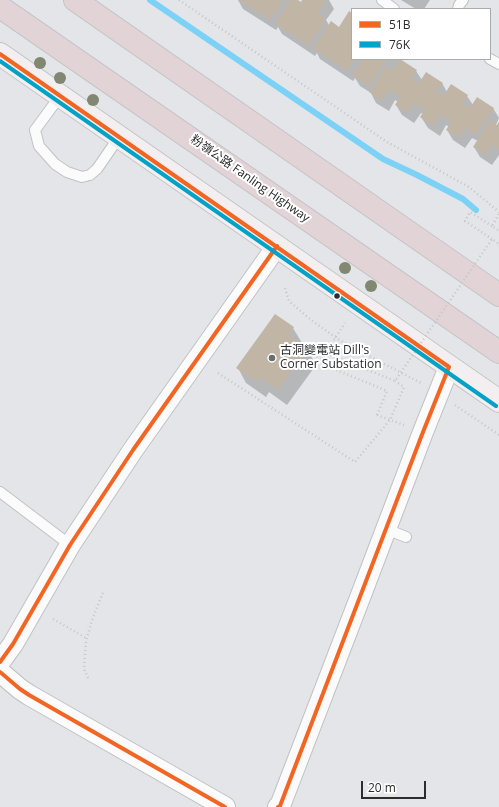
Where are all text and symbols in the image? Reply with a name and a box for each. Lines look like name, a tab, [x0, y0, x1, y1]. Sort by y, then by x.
legend	[351, 8, 491, 60]
text: 51B	[389, 16, 410, 33]
text: 76K	[389, 36, 410, 53]
street label: 粉嶺公路 Fanling Highway	[188, 132, 312, 226]
unlabelled marker	[332, 291, 342, 301]
place label: 古洞變電站 Dill's Corner Substation	[280, 344, 382, 372]
marker: 古洞變電站 Dill's Corner Substation	[267, 353, 277, 363]
scale bar	[363, 773, 428, 799]
text: 20 m	[368, 779, 396, 796]

